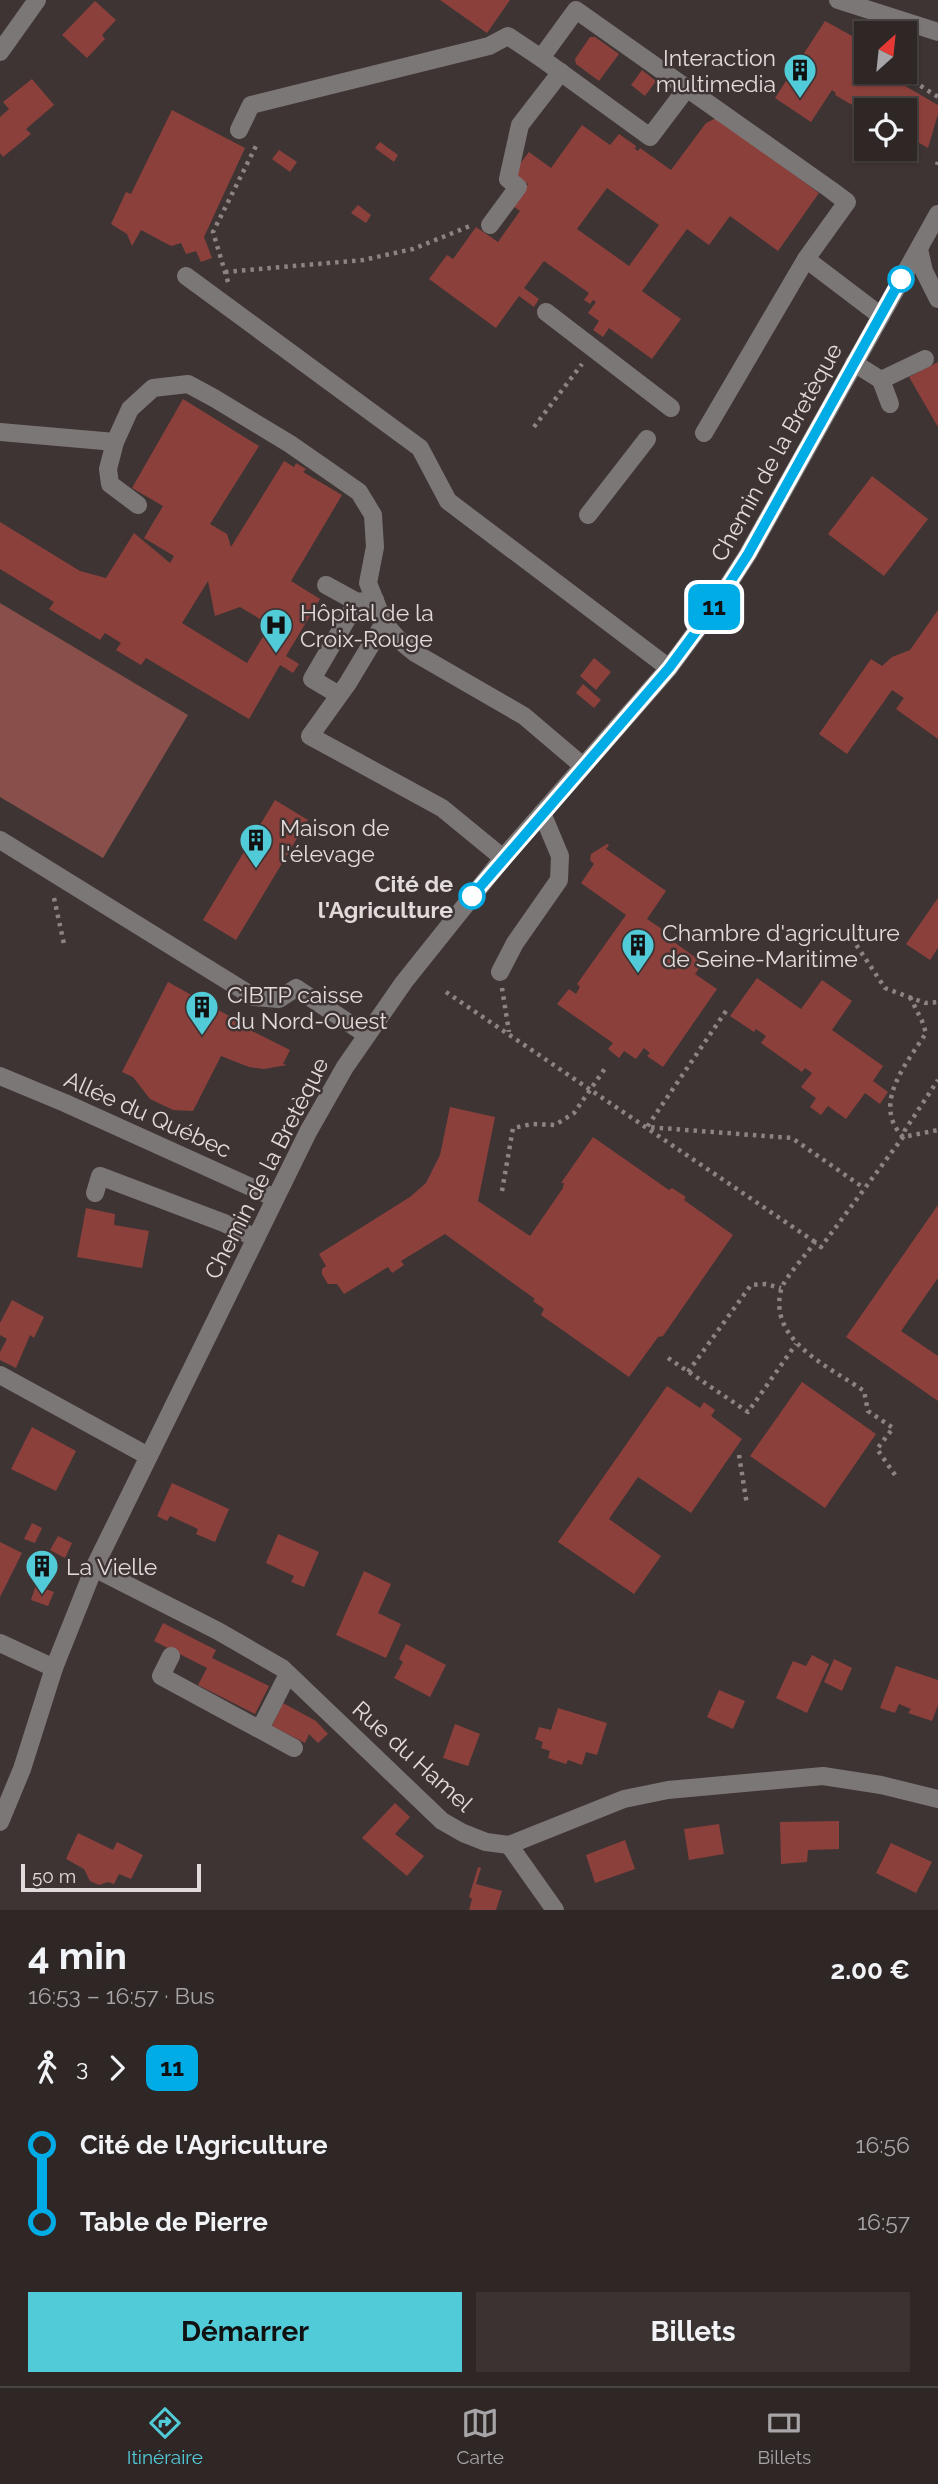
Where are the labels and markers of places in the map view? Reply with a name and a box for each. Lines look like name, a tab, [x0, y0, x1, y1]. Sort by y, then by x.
place label: Interaction multimedia	[656, 44, 776, 97]
building icon: Interaction multimedia	[781, 51, 819, 100]
unlabelled marker	[888, 266, 914, 292]
place label: Hôpital de la Croix-Rouge	[300, 599, 434, 652]
hospital icon: Hôpital de la Croix-Rouge	[257, 606, 295, 655]
place label: Maison de l'élevage	[280, 814, 389, 867]
building icon: Maison de l'élevage	[237, 821, 275, 870]
place label: Cité de l'Agriculture	[318, 870, 453, 923]
marker: Cité de l'Agriculture	[459, 883, 485, 909]
place label: Chambre d'agriculture de Seine-Maritime	[662, 919, 900, 972]
building icon: Chambre d'agriculture de Seine-Maritime	[619, 926, 657, 975]
place label: CIBTP caisse du Nord-Ouest	[227, 981, 387, 1034]
building icon: CIBTP caisse du Nord-Ouest	[183, 988, 221, 1037]
building icon: La Vielle	[23, 1547, 61, 1596]
place label: La Vielle	[66, 1553, 157, 1580]

